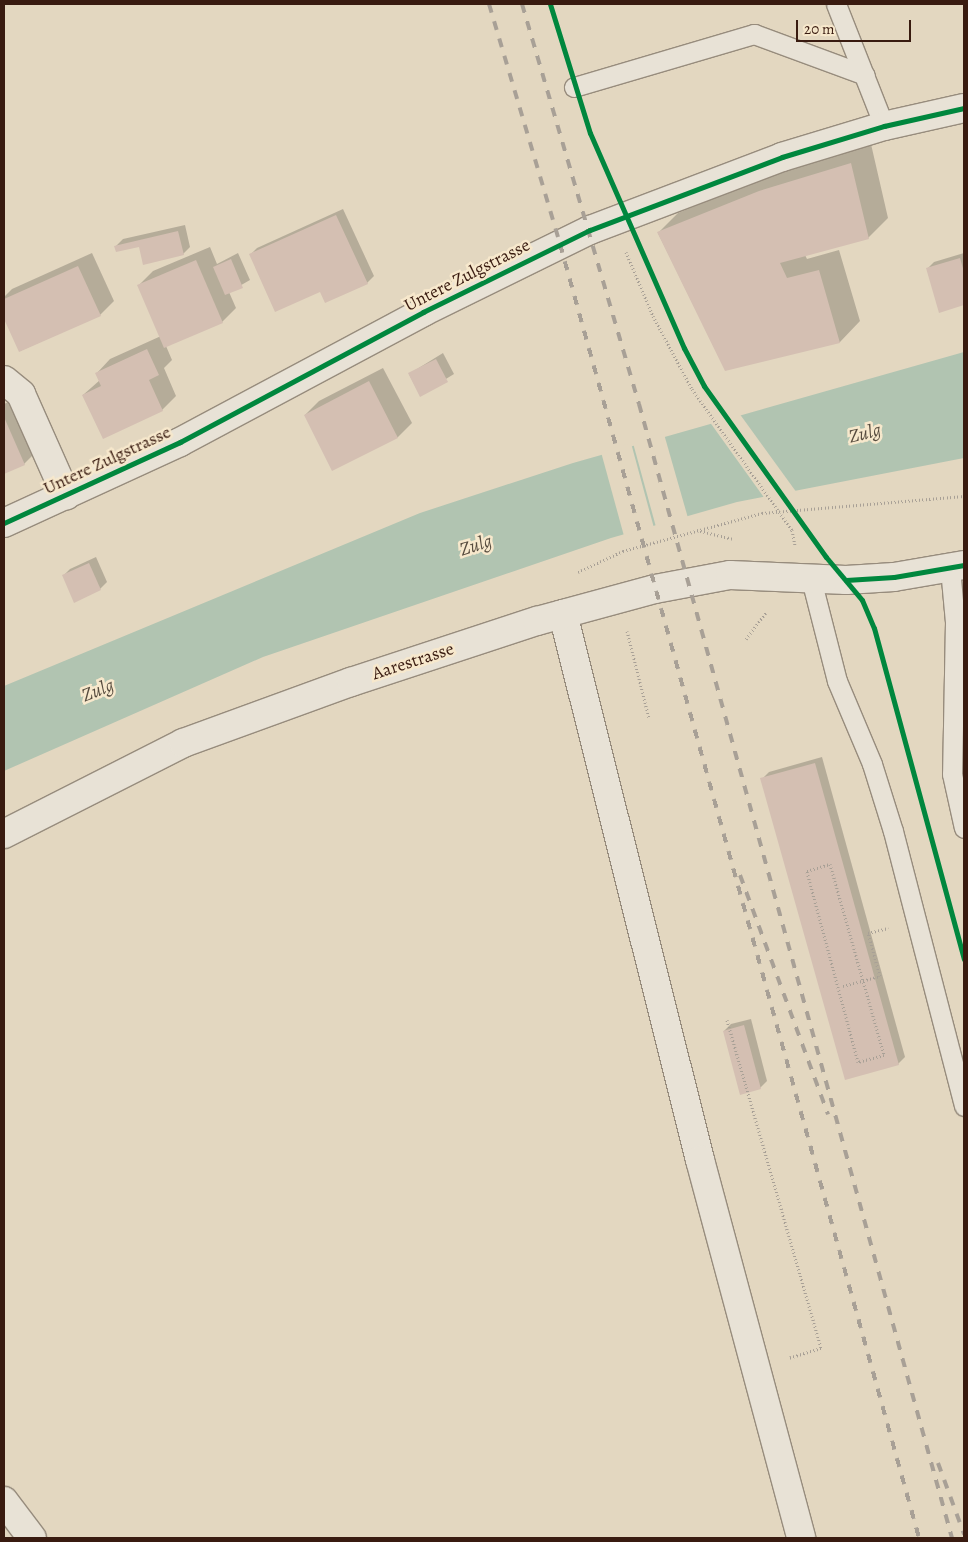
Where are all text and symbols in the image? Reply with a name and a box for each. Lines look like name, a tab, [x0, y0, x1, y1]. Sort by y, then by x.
scale bar	[798, 10, 913, 42]
text: 20 m	[804, 19, 835, 39]
street label: Untere Zulgstrasse	[401, 234, 533, 316]
water label: Zulg	[846, 419, 884, 449]
street label: Untere Zulgstrasse	[40, 421, 174, 499]
water label: Zulg	[457, 530, 495, 562]
street label: Aarestrasse	[369, 638, 457, 684]
water label: Zulg	[79, 674, 117, 708]

